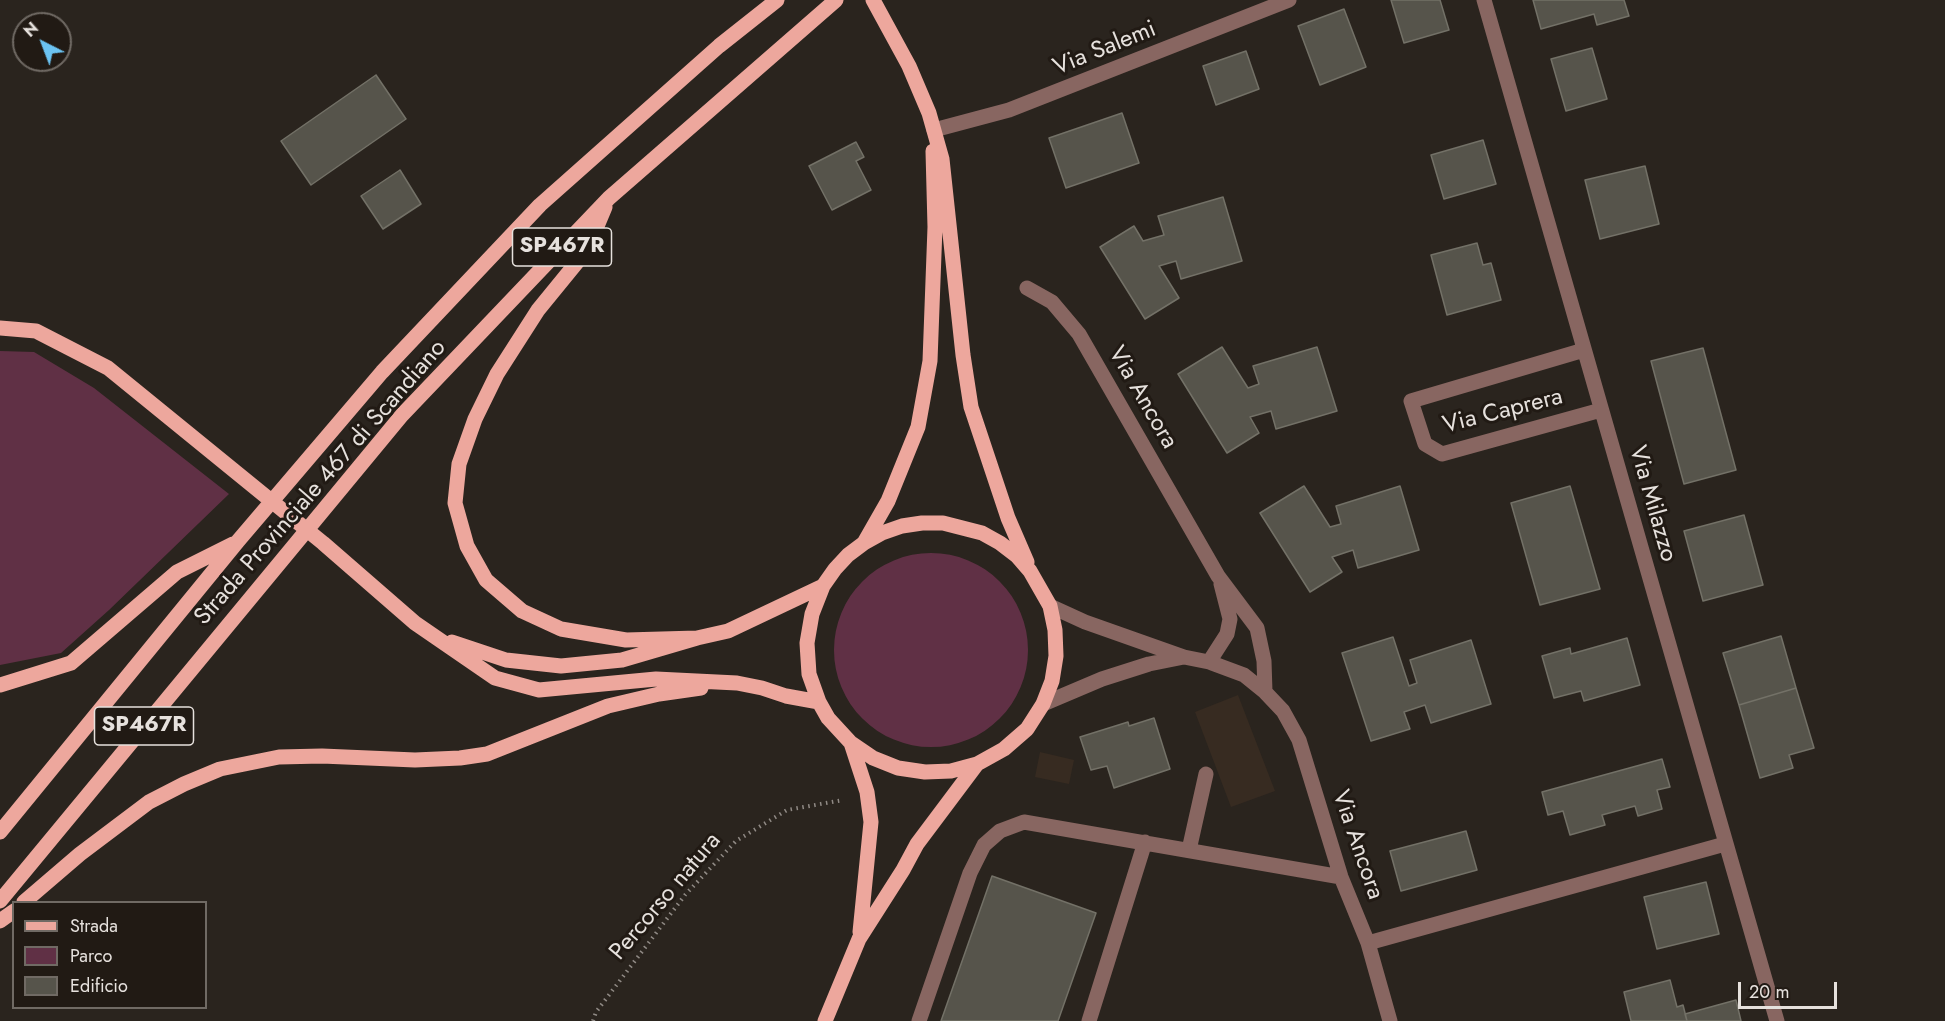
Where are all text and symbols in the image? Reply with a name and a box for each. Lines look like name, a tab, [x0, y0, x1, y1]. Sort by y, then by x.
north arrow	[12, 12, 72, 72]
street label: Via Salemi	[1049, 15, 1161, 83]
text: N	[19, 17, 43, 43]
road number: SP467R	[512, 228, 612, 266]
street label: Strada Provinciale 467 di Scandiano	[189, 334, 453, 632]
street label: Via Ancora	[1101, 342, 1183, 454]
street label: Via Caprera	[1440, 383, 1566, 441]
street label: Via Milazzo	[1622, 443, 1682, 565]
road number: SP467R	[94, 707, 194, 745]
street label: Via Ancora	[1325, 787, 1389, 903]
street label: Percorso natura	[604, 827, 728, 967]
legend	[12, 901, 207, 1009]
text: Strada	[70, 913, 118, 939]
text: Parco	[70, 943, 112, 969]
scale bar	[1741, 970, 1840, 1008]
text: Edificio	[70, 973, 128, 999]
text: 20 m	[1749, 979, 1789, 1005]

